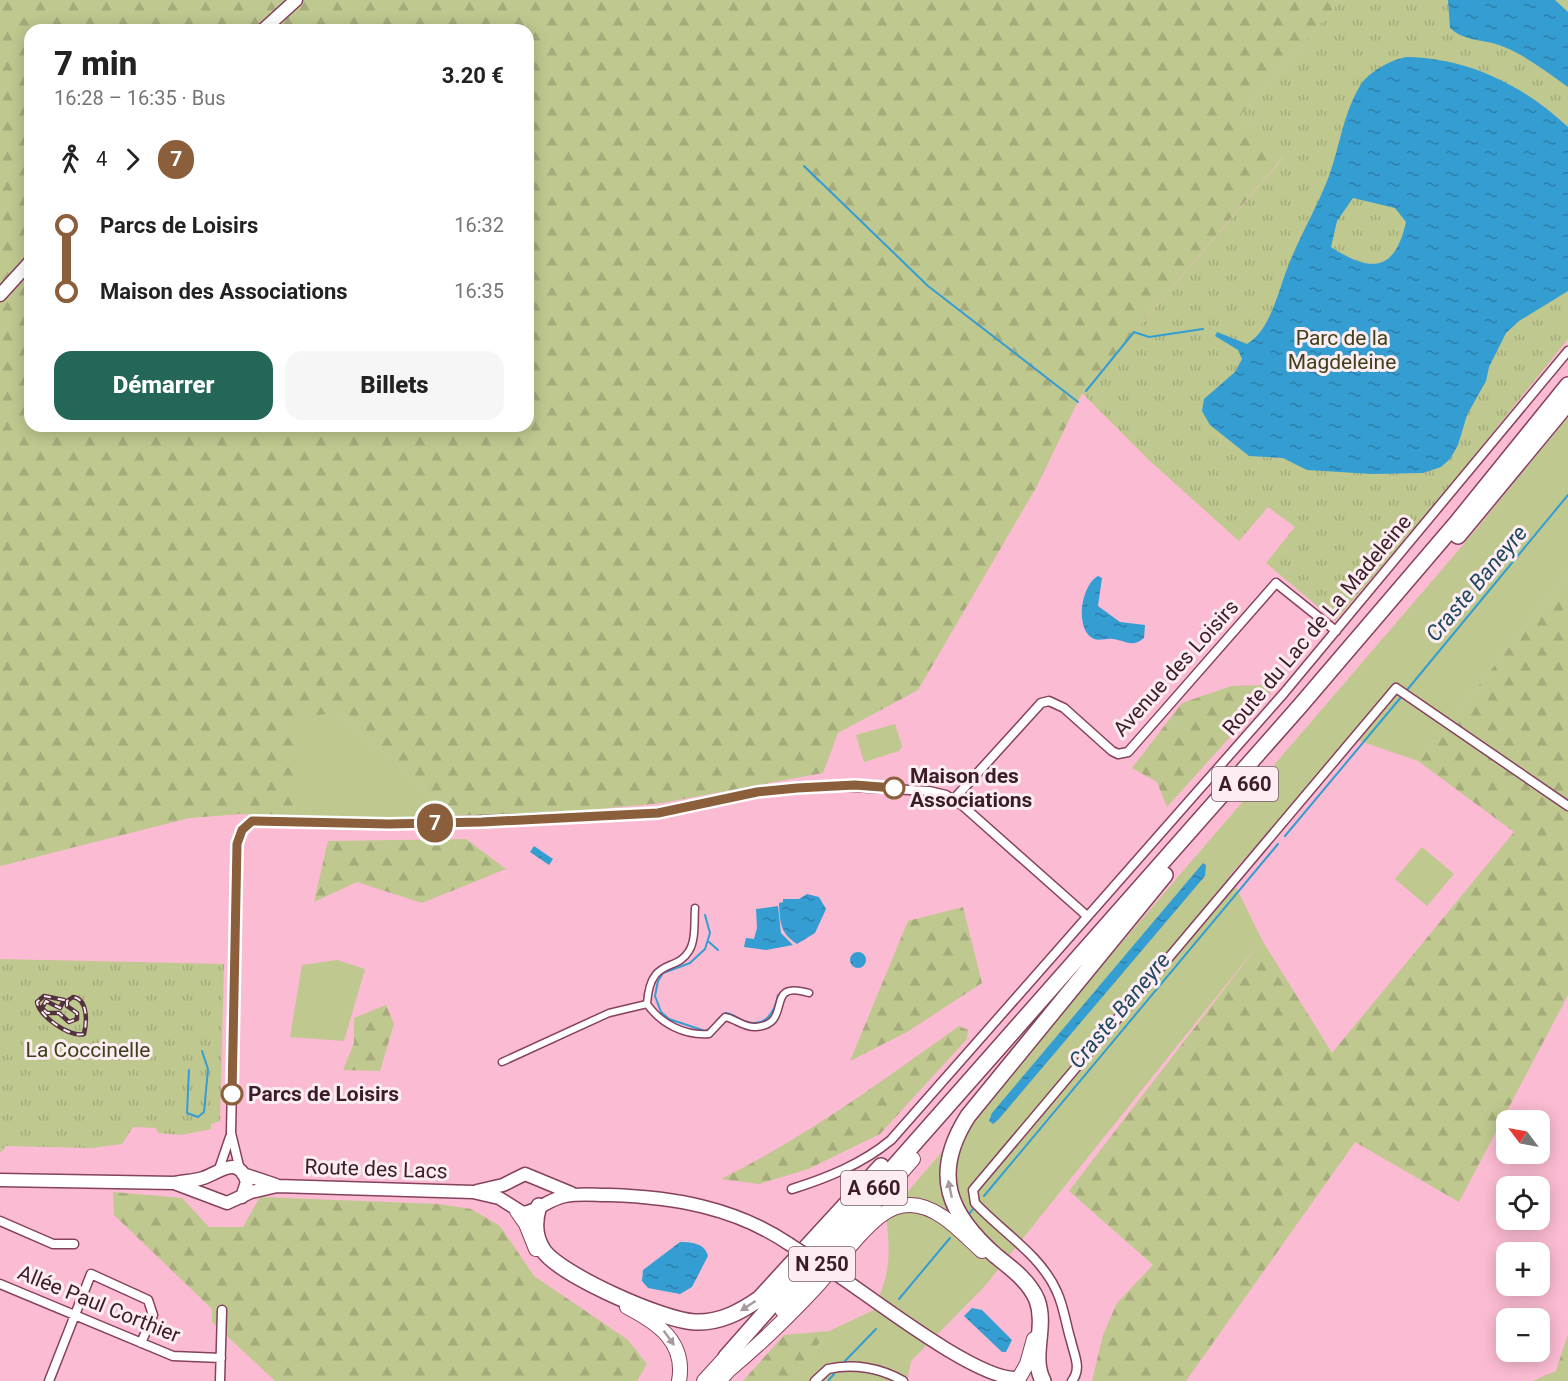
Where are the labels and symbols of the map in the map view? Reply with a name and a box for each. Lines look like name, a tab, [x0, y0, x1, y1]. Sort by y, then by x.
park label: Parc de la Magdeleine	[1288, 326, 1396, 374]
street label: Route du Lac de La Madeleine	[1218, 510, 1416, 740]
water label: Craste Baneyre	[1421, 520, 1532, 646]
street label: Avenue des Loisirs	[1108, 595, 1244, 741]
place label: Maison des Associations	[910, 764, 1033, 812]
road number: A 660	[1212, 767, 1278, 801]
marker: Maison des Associations	[883, 777, 905, 799]
line badge: 7	[416, 804, 454, 842]
water label: Craste Baneyre	[1064, 947, 1175, 1073]
park label: La Coccinelle	[26, 1038, 150, 1062]
place label: Parcs de Loisirs	[248, 1082, 399, 1106]
marker: Parcs de Loisirs	[221, 1083, 243, 1105]
north arrow	[1496, 1110, 1550, 1164]
street label: Route des Lacs	[304, 1155, 448, 1183]
road number: A 660	[841, 1171, 907, 1205]
one-way arrow	[945, 1180, 954, 1199]
road number: N 250	[789, 1247, 855, 1281]
street label: Allée Paul Corthier	[14, 1260, 184, 1348]
one-way arrow	[741, 1300, 757, 1312]
one-way arrow	[663, 1329, 675, 1345]

